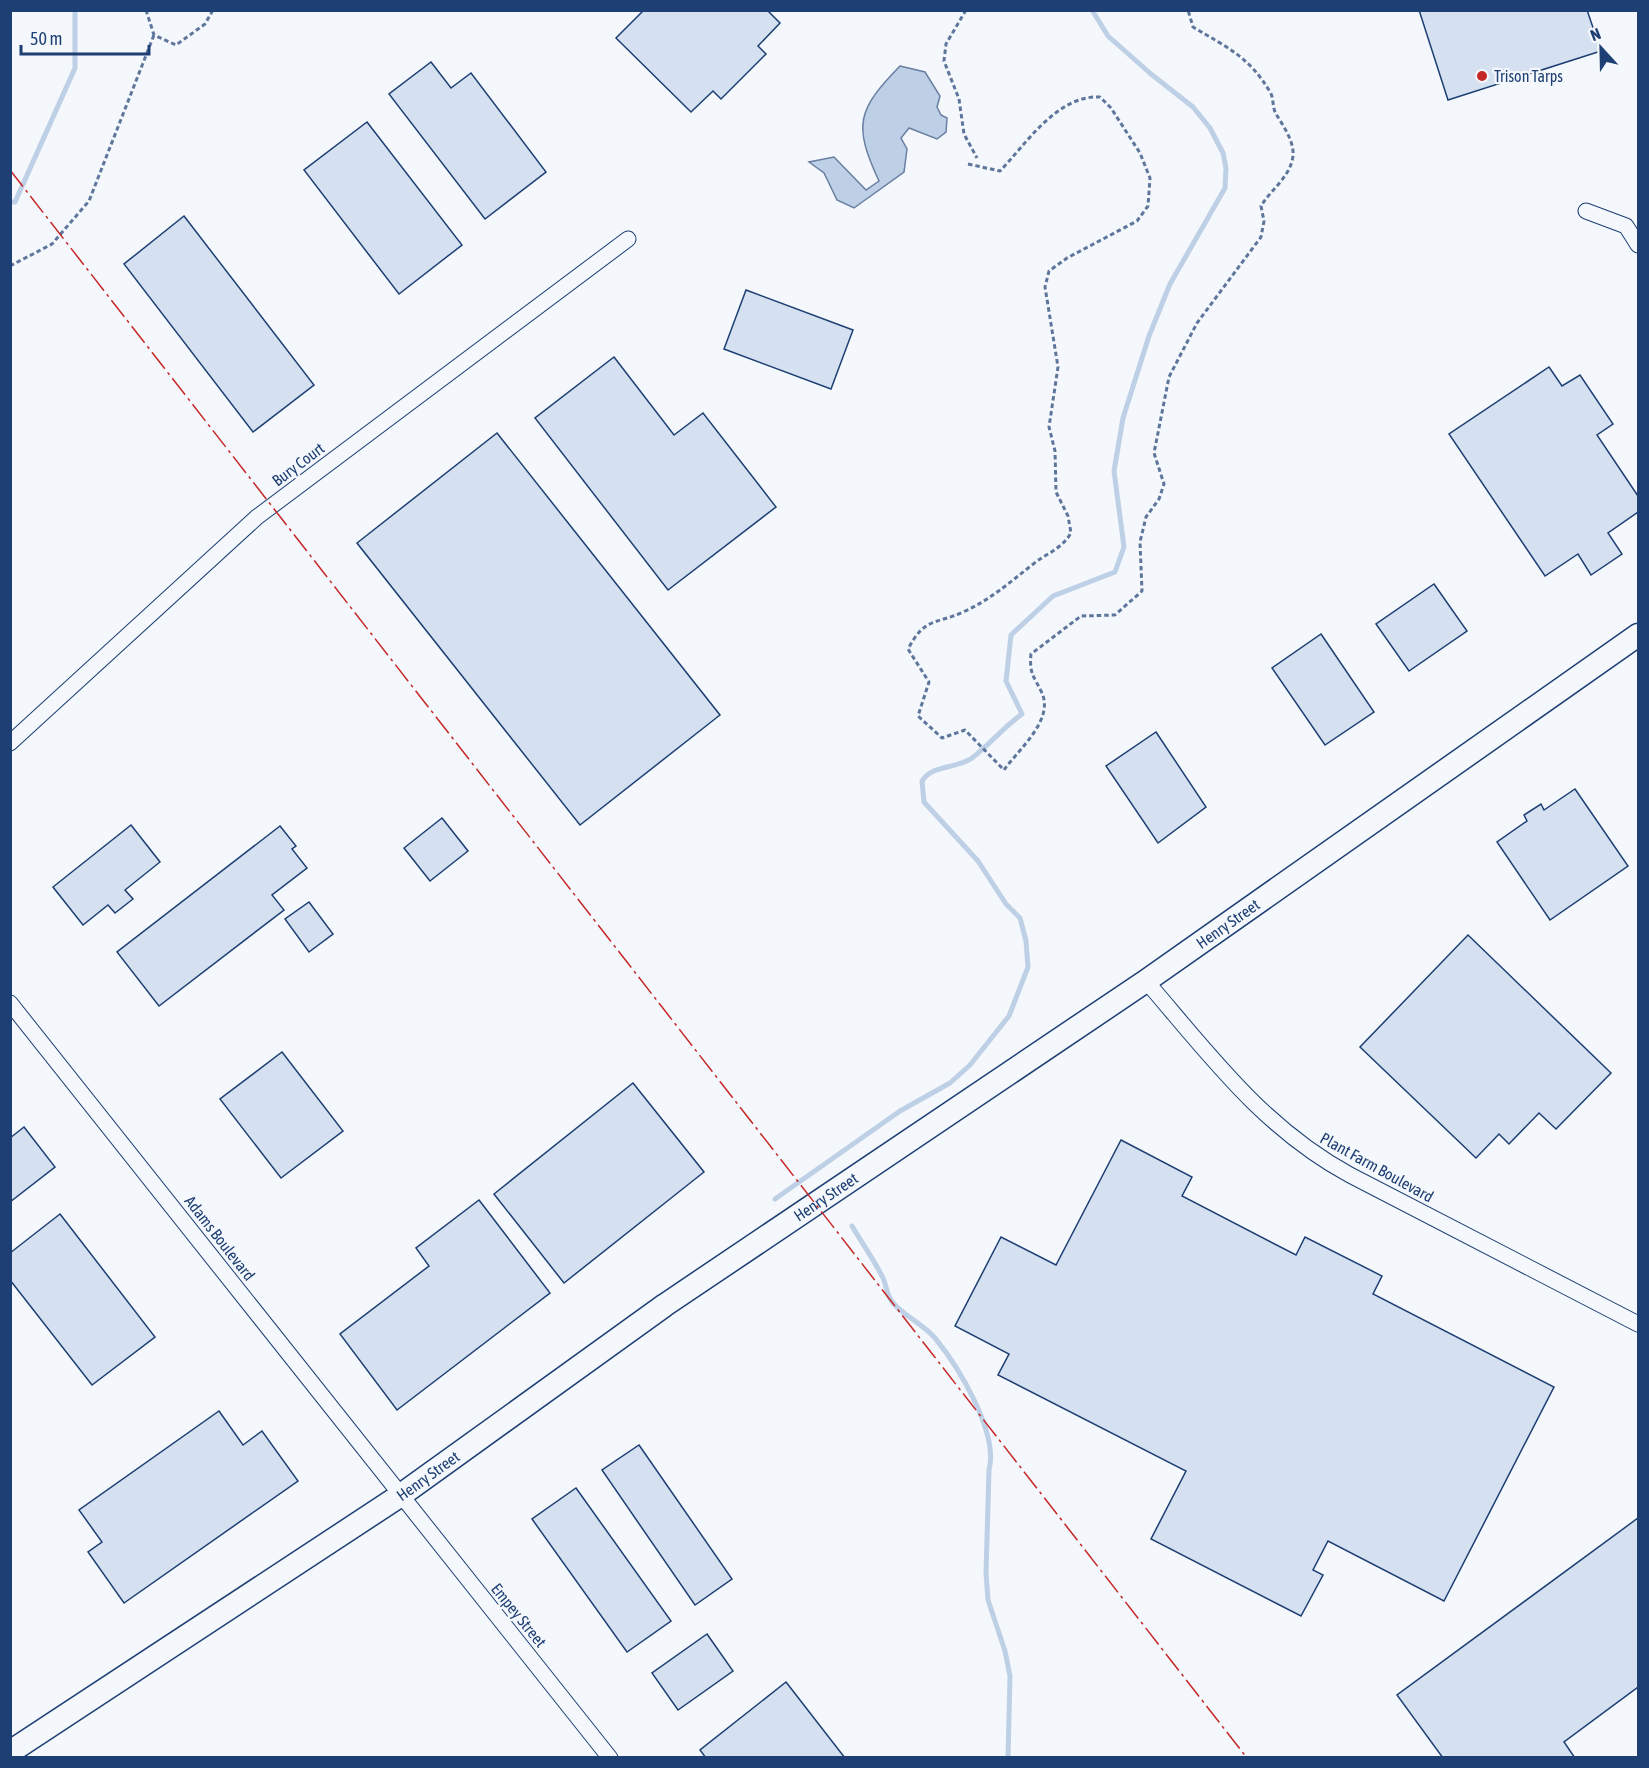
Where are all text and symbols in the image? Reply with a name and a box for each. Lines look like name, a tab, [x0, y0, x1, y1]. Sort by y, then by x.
scale bar	[21, 18, 148, 56]
north arrow	[1571, 18, 1631, 78]
text: N	[1588, 24, 1603, 44]
text: 50 m	[30, 28, 62, 49]
place label: Trison Tarps	[1494, 67, 1563, 86]
marker: Trison Tarps	[1475, 69, 1489, 83]
street label: Bury Court	[268, 438, 328, 490]
street label: Henry Street	[1193, 895, 1263, 952]
street label: Plant Farm Boulevard	[1317, 1129, 1437, 1205]
street label: Henry Street	[790, 1169, 861, 1225]
street label: Adams Boulevard	[181, 1192, 259, 1284]
street label: Henry Street	[393, 1447, 463, 1504]
street label: Empey Street	[487, 1579, 550, 1651]

